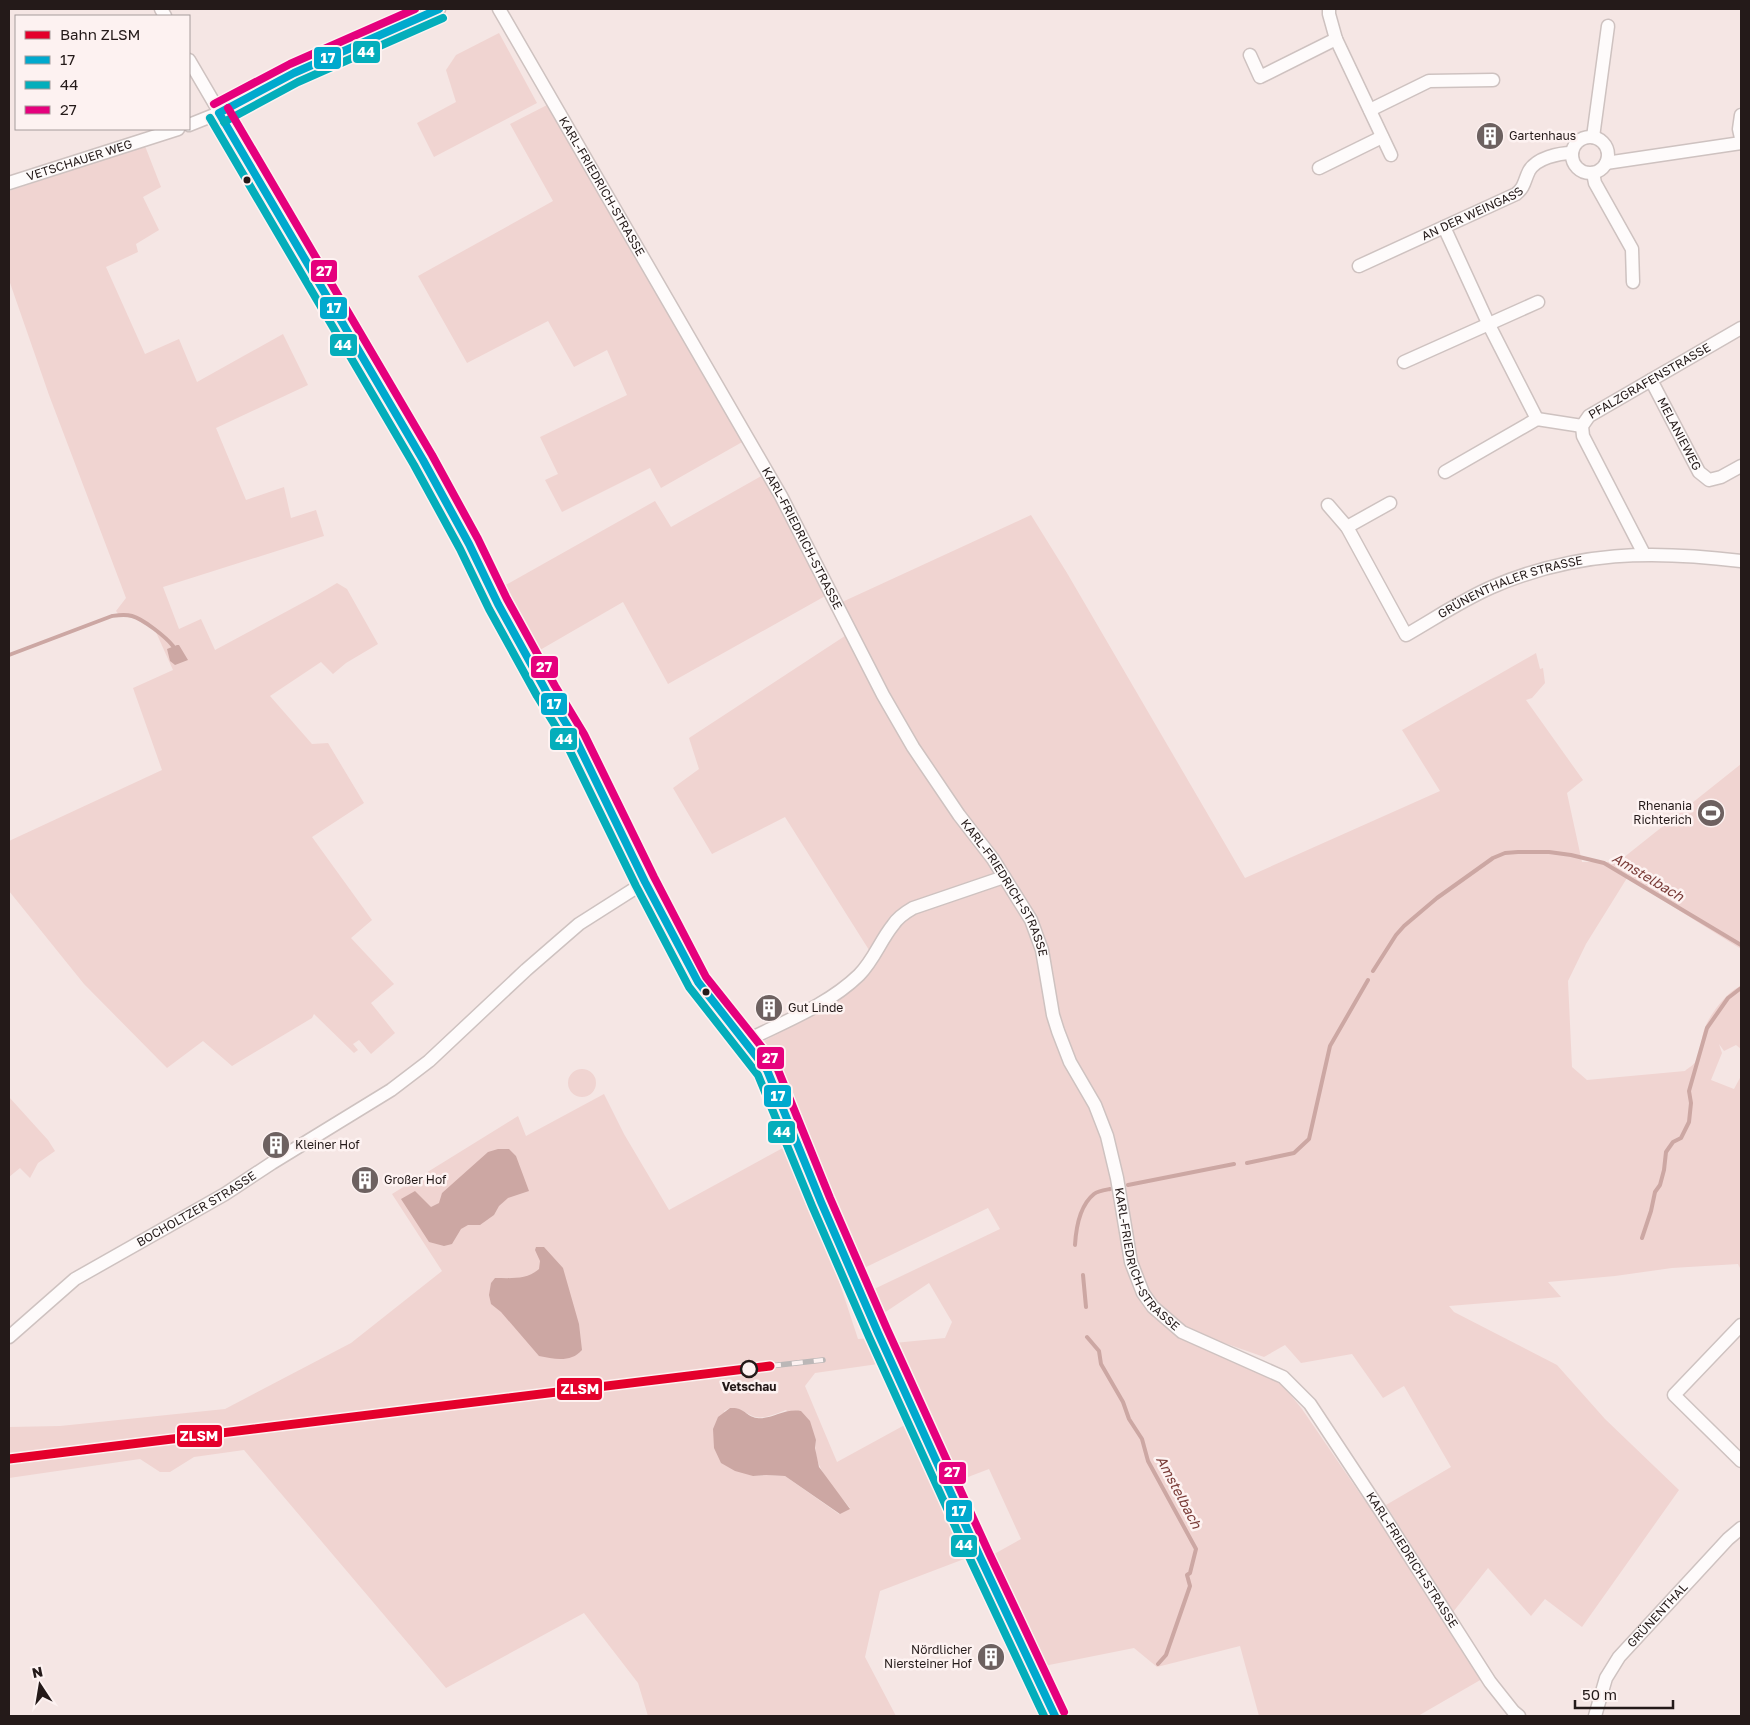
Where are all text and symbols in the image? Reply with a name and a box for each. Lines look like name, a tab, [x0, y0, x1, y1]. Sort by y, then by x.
legend	[15, 15, 190, 130]
text: Bahn ZLSM	[60, 25, 140, 43]
line badge: 44	[352, 40, 381, 64]
text: 44	[357, 43, 375, 60]
line badge: 17	[313, 46, 342, 70]
text: 17	[321, 49, 336, 66]
text: 17	[60, 50, 75, 68]
text: 44	[60, 75, 78, 93]
text: 27	[60, 100, 77, 118]
street label: KARL-FRIEDRICH-STRASSE	[556, 114, 648, 259]
building icon: Gartenhaus	[1475, 121, 1505, 151]
place label: Gartenhaus	[1509, 128, 1576, 143]
street label: VETSCHAUER WEG	[25, 136, 134, 184]
unlabelled marker	[242, 175, 252, 185]
street label: AN DER WEINGASS	[1419, 183, 1527, 243]
line badge: 27	[310, 259, 338, 283]
text: 27	[316, 262, 332, 279]
line badge: 17	[319, 296, 348, 320]
text: 17	[327, 299, 342, 316]
line badge: 44	[329, 333, 358, 357]
text: 44	[334, 336, 352, 353]
street label: PFALZGRAFENSTRASSE	[1586, 339, 1713, 422]
street label: MELANIEWEG	[1654, 395, 1705, 473]
street label: KARL-FRIEDRICH-STRASSE	[759, 464, 846, 612]
street label: GRÜNENTHALER STRASSE	[1435, 552, 1584, 621]
line badge: 27	[530, 655, 559, 679]
text: 27	[536, 658, 552, 675]
line badge: 17	[540, 692, 568, 716]
text: 17	[547, 695, 562, 712]
line badge: 44	[549, 727, 578, 751]
text: 44	[555, 730, 573, 747]
place label: Rhenania Richterich	[1633, 798, 1692, 827]
sports icon: Rhenania Richterich	[1696, 798, 1726, 828]
street label: KARL-FRIEDRICH-STRASSE	[958, 816, 1051, 957]
water label: Amstelbach	[1610, 849, 1688, 905]
unlabelled marker	[701, 987, 711, 997]
building icon: Gut Linde	[754, 993, 784, 1023]
place label: Gut Linde	[788, 1000, 843, 1015]
line badge: 27	[756, 1046, 785, 1070]
text: 27	[762, 1049, 778, 1066]
line badge: 17	[763, 1084, 792, 1108]
text: 17	[771, 1087, 786, 1104]
line badge: 44	[767, 1120, 796, 1144]
text: 44	[773, 1123, 791, 1140]
building icon: Kleiner Hof	[261, 1130, 291, 1160]
place label: Kleiner Hof	[295, 1137, 360, 1152]
building icon: Großer Hof	[350, 1165, 380, 1195]
street label: BOCHOLTZER STRASSE	[134, 1168, 259, 1250]
place label: Großer Hof	[384, 1172, 447, 1187]
street label: KARL-FRIEDRICH-STRASSE	[1112, 1186, 1183, 1334]
marker: Vetschau	[740, 1360, 758, 1378]
line badge: ZLSM	[556, 1377, 603, 1401]
place label: Vetschau	[722, 1379, 776, 1394]
text: ZLSM	[561, 1380, 599, 1397]
line badge: ZLSM	[176, 1424, 223, 1448]
text: ZLSM	[180, 1427, 218, 1444]
water label: Amstelbach	[1153, 1452, 1206, 1532]
line badge: 27	[938, 1461, 967, 1485]
text: 27	[944, 1463, 960, 1480]
street label: KARL-FRIEDRICH-STRASSE	[1363, 1489, 1461, 1631]
line badge: 17	[945, 1499, 973, 1523]
text: 17	[952, 1502, 967, 1519]
line badge: 44	[950, 1534, 978, 1558]
text: 44	[955, 1536, 973, 1553]
street label: GRÜNENTHAL	[1624, 1580, 1691, 1650]
place label: Nördlicher Niersteiner Hof	[884, 1642, 973, 1671]
building icon: Nördlicher Niersteiner Hof	[976, 1642, 1006, 1672]
north arrow	[15, 1660, 65, 1710]
text: N	[30, 1662, 44, 1681]
scale bar	[1575, 1678, 1672, 1710]
text: 50 m	[1582, 1685, 1617, 1703]

